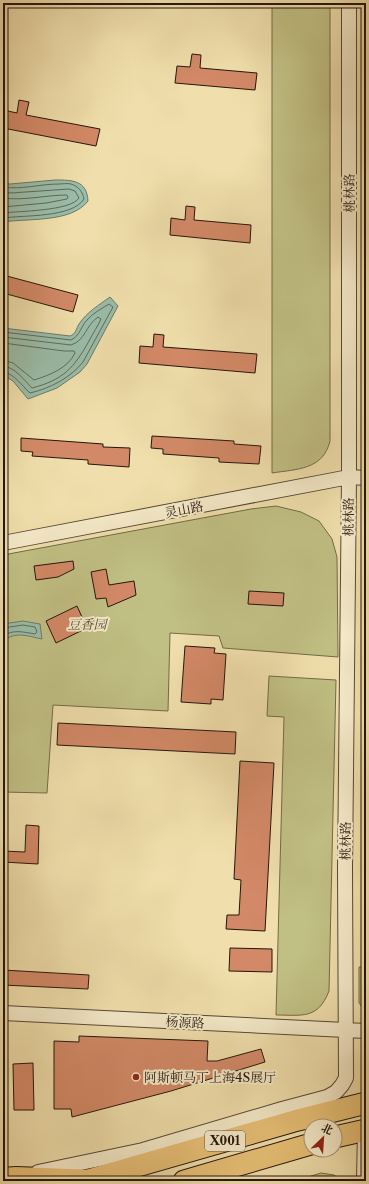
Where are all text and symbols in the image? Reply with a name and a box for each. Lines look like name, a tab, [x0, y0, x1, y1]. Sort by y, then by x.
street label: 桃林路	[341, 173, 357, 213]
street label: 灵山路	[163, 497, 205, 521]
street label: 桃林路	[340, 497, 356, 537]
park label: 豆香园	[67, 616, 108, 632]
street label: 桃林路	[337, 821, 353, 861]
street label: 杨源路	[165, 1013, 205, 1031]
place label: 阿斯顿马丁上海4S展厅	[144, 1069, 276, 1085]
marker: 阿斯顿马丁上海4S展厅	[131, 1072, 141, 1082]
north arrow	[303, 1118, 343, 1158]
text: 北	[319, 1120, 335, 1138]
road number: X001	[205, 1131, 245, 1151]

